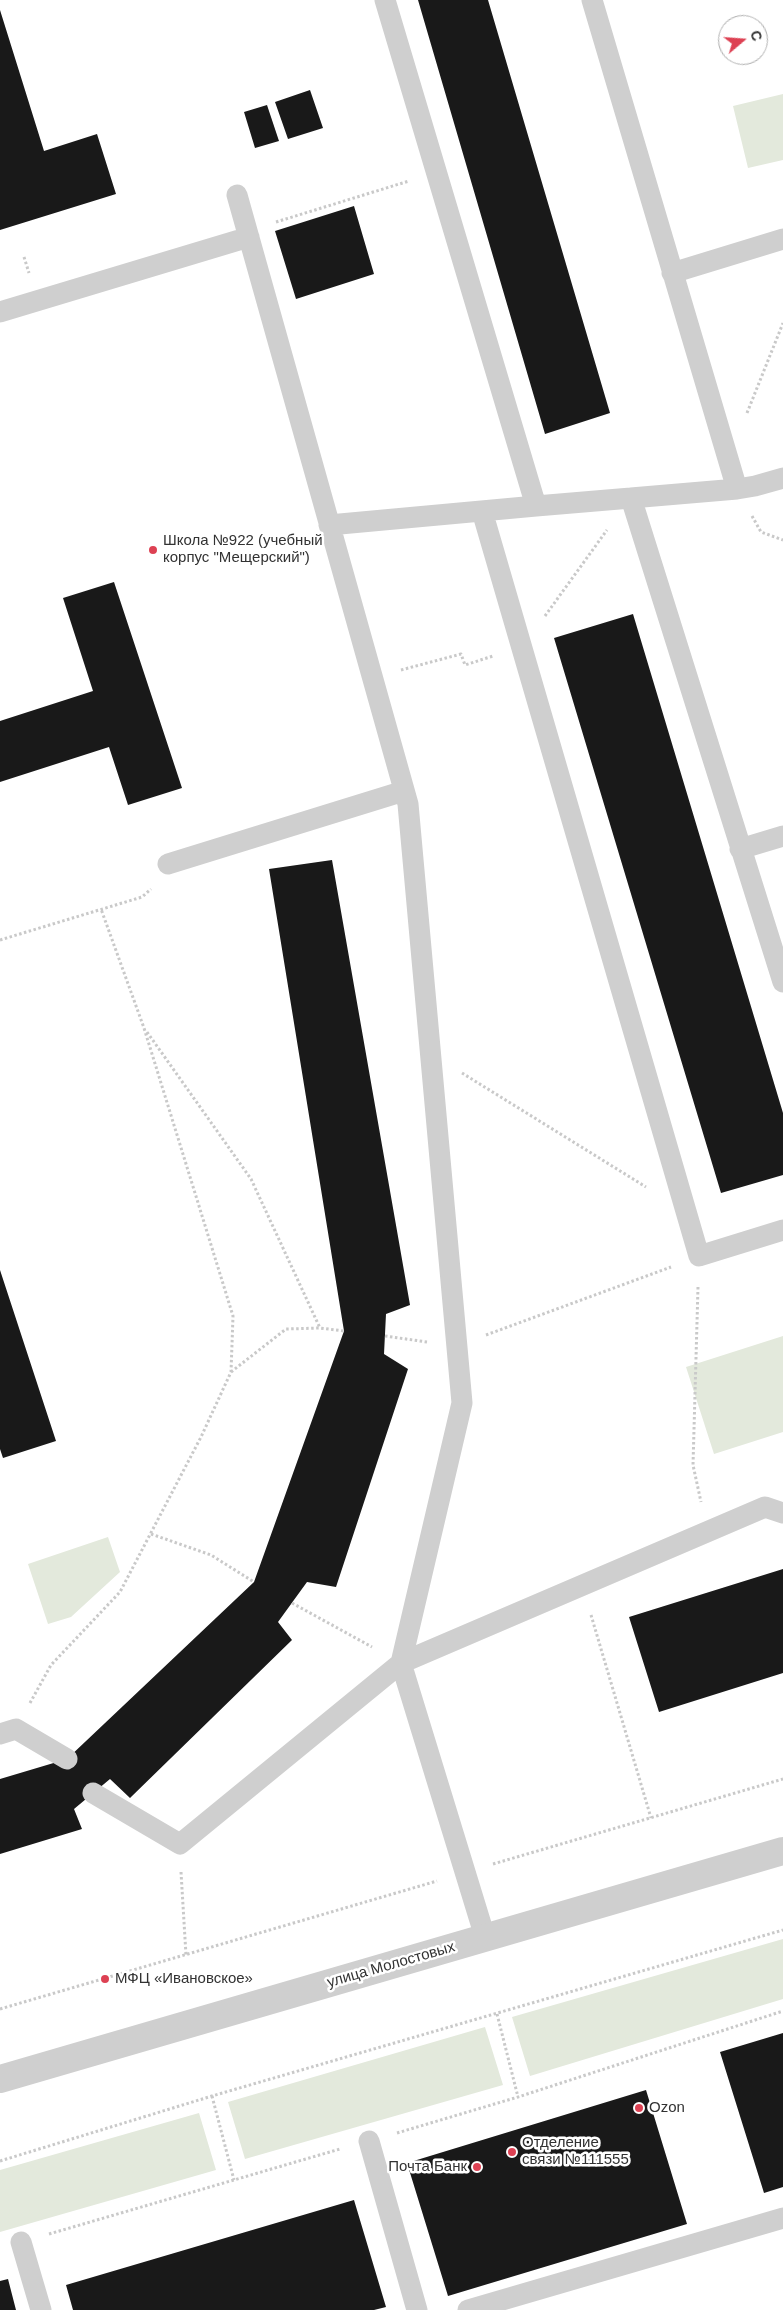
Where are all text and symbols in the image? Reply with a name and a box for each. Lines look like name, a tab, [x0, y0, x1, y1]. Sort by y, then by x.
north arrow	[718, 15, 768, 65]
text: С	[747, 28, 765, 43]
place label: Школа №922 (учебный корпус "Мещерский")	[163, 532, 323, 567]
marker: Школа №922 (учебный корпус "Мещерский")	[147, 544, 159, 556]
street label: улица Молостовых	[325, 1938, 457, 1992]
place label: МФЦ «Ивановское»	[115, 1970, 253, 1988]
marker: МФЦ «Ивановское»	[99, 1973, 111, 1985]
place label: Ozon	[649, 2099, 685, 2117]
marker: Ozon	[633, 2102, 645, 2114]
place label: Отделение связи №111555	[522, 2134, 629, 2169]
marker: Отделение связи №111555	[506, 2146, 518, 2158]
place label: Почта Банк	[388, 2158, 467, 2176]
marker: Почта Банк	[471, 2161, 483, 2173]

